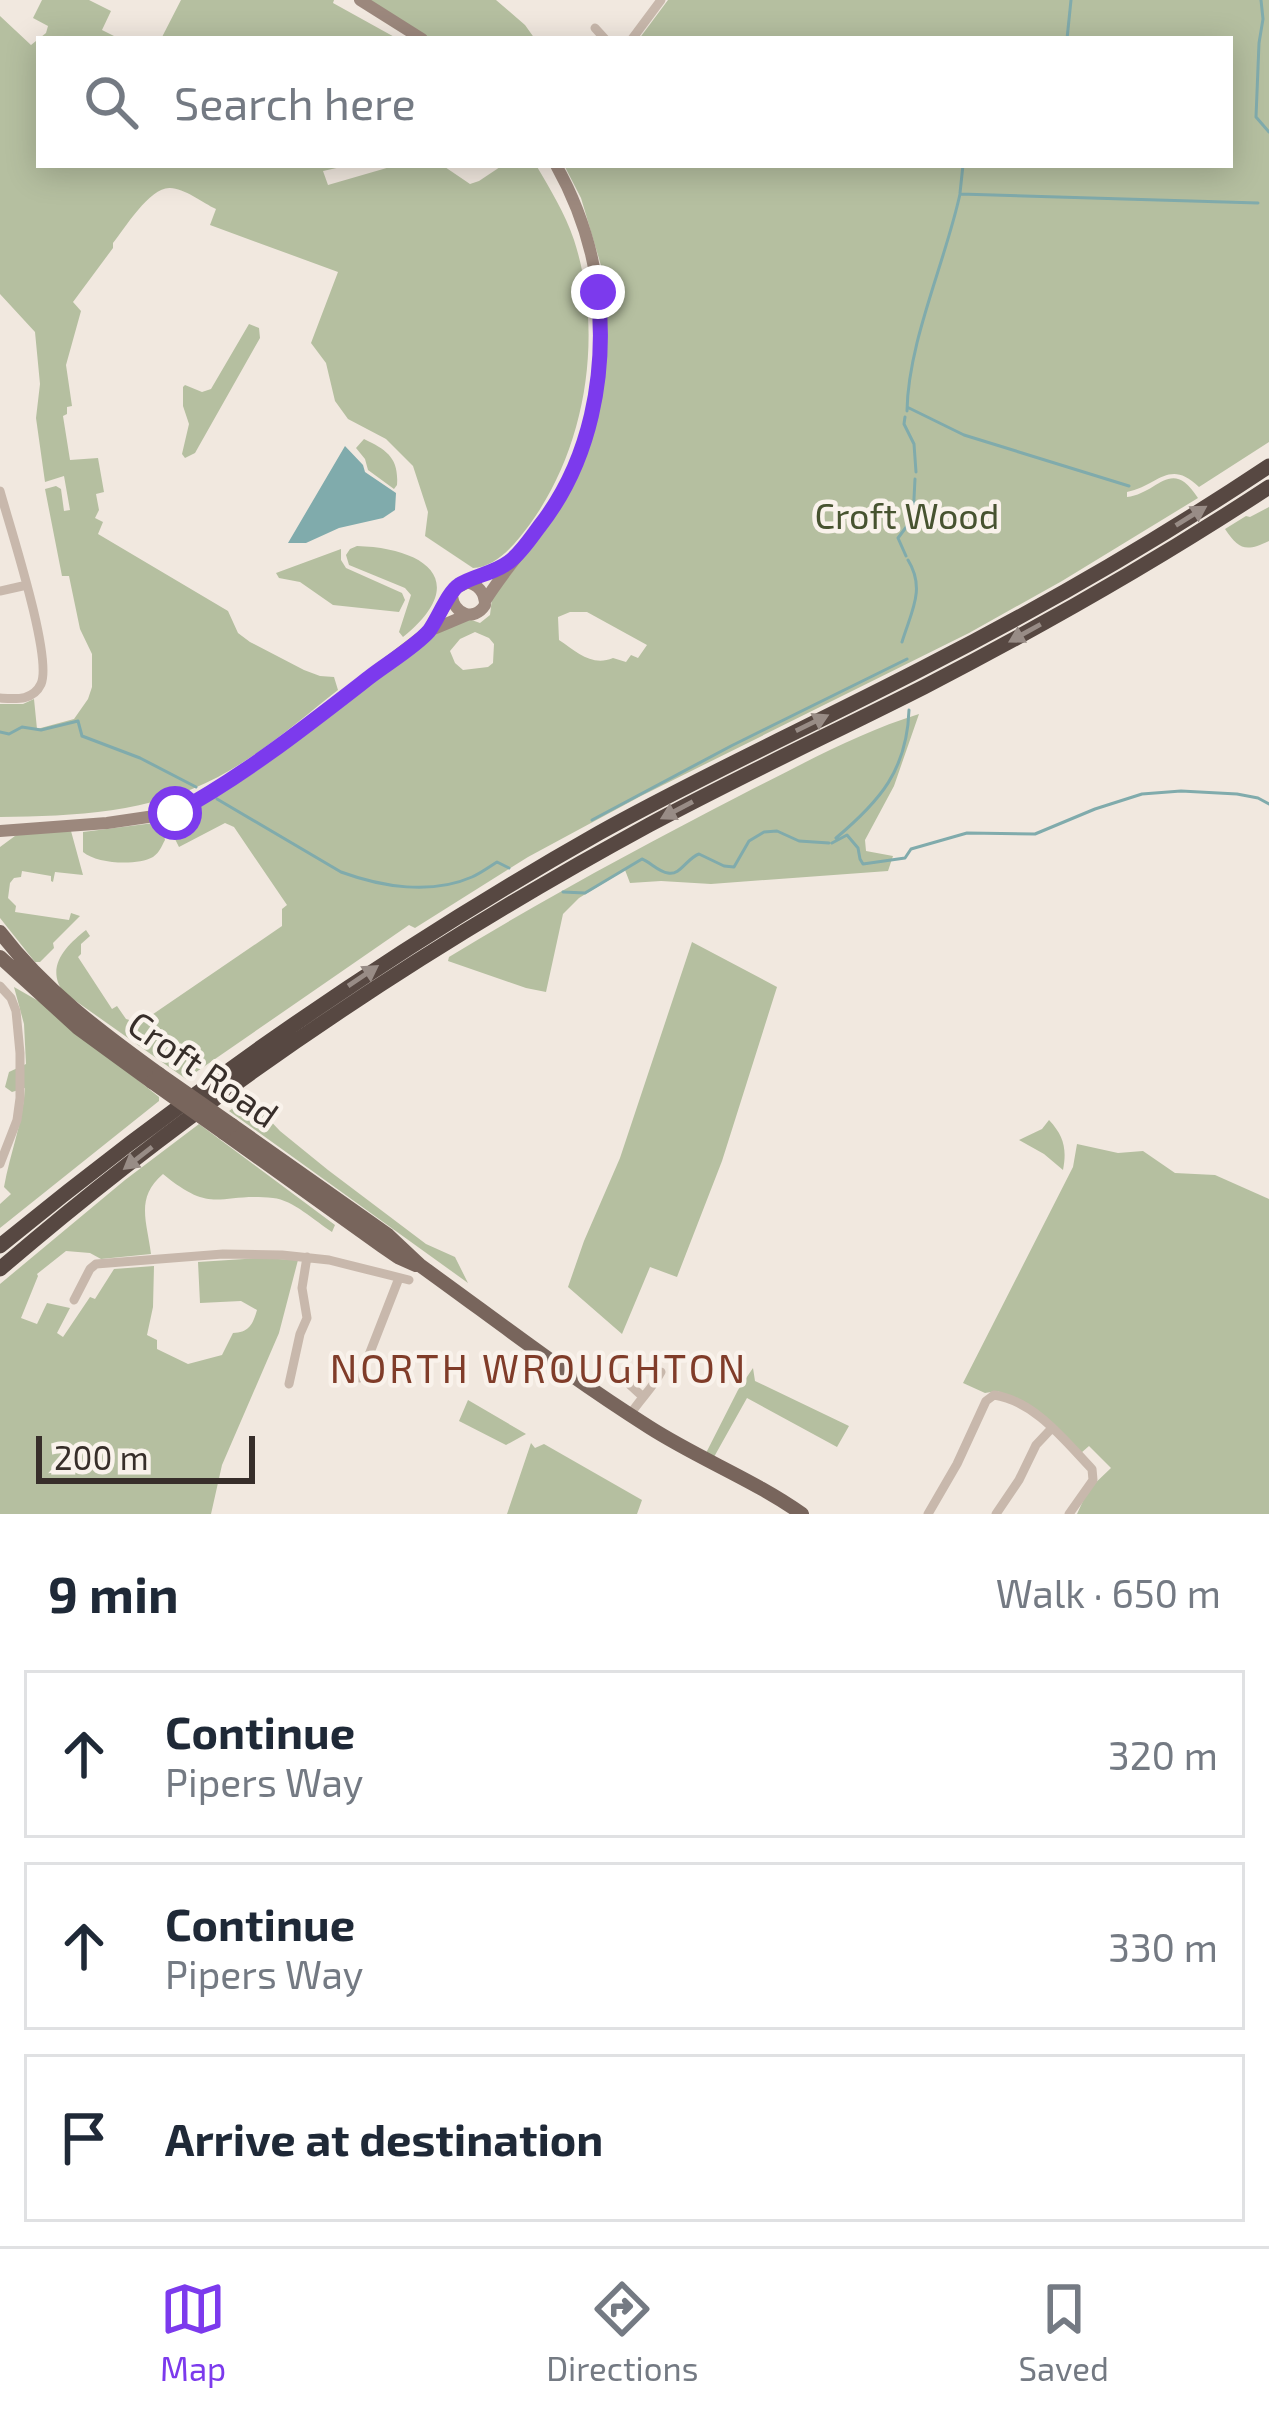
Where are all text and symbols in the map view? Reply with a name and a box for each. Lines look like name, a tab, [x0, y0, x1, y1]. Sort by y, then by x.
search box	[36, 36, 1233, 168]
icon: search	[78, 69, 144, 135]
text: Search here	[174, 75, 416, 129]
route end	[571, 265, 625, 319]
park label: Croft Wood	[815, 493, 999, 536]
one-way arrow	[1175, 506, 1208, 528]
one-way arrow	[1007, 622, 1042, 643]
one-way arrow	[795, 713, 830, 733]
route start	[148, 786, 202, 840]
one-way arrow	[660, 799, 695, 820]
one-way arrow	[347, 966, 380, 988]
street label: Croft Road	[121, 1001, 287, 1135]
one-way arrow	[123, 1145, 154, 1169]
district label: NORTH WROUGHTON	[330, 1344, 748, 1391]
scale bar	[36, 1430, 255, 1483]
text: 200 m	[54, 1437, 149, 1477]
text: 9 min	[48, 1562, 179, 1623]
text: Walk · 650 m	[996, 1569, 1221, 1616]
text: Continue	[165, 1704, 355, 1758]
icon: ahead	[51, 1721, 117, 1787]
text: 320 m	[1108, 1731, 1218, 1778]
text: Pipers Way	[165, 1758, 363, 1805]
text: Continue	[165, 1896, 355, 1950]
icon: ahead	[51, 1913, 117, 1979]
text: 330 m	[1108, 1923, 1218, 1970]
text: Pipers Way	[165, 1950, 363, 1997]
icon: arrive	[51, 2105, 117, 2171]
text: Arrive at destination	[165, 2111, 603, 2165]
tab: Map	[160, 2276, 226, 2388]
tab: Directions	[546, 2276, 698, 2388]
tab: Saved	[1018, 2276, 1109, 2388]

